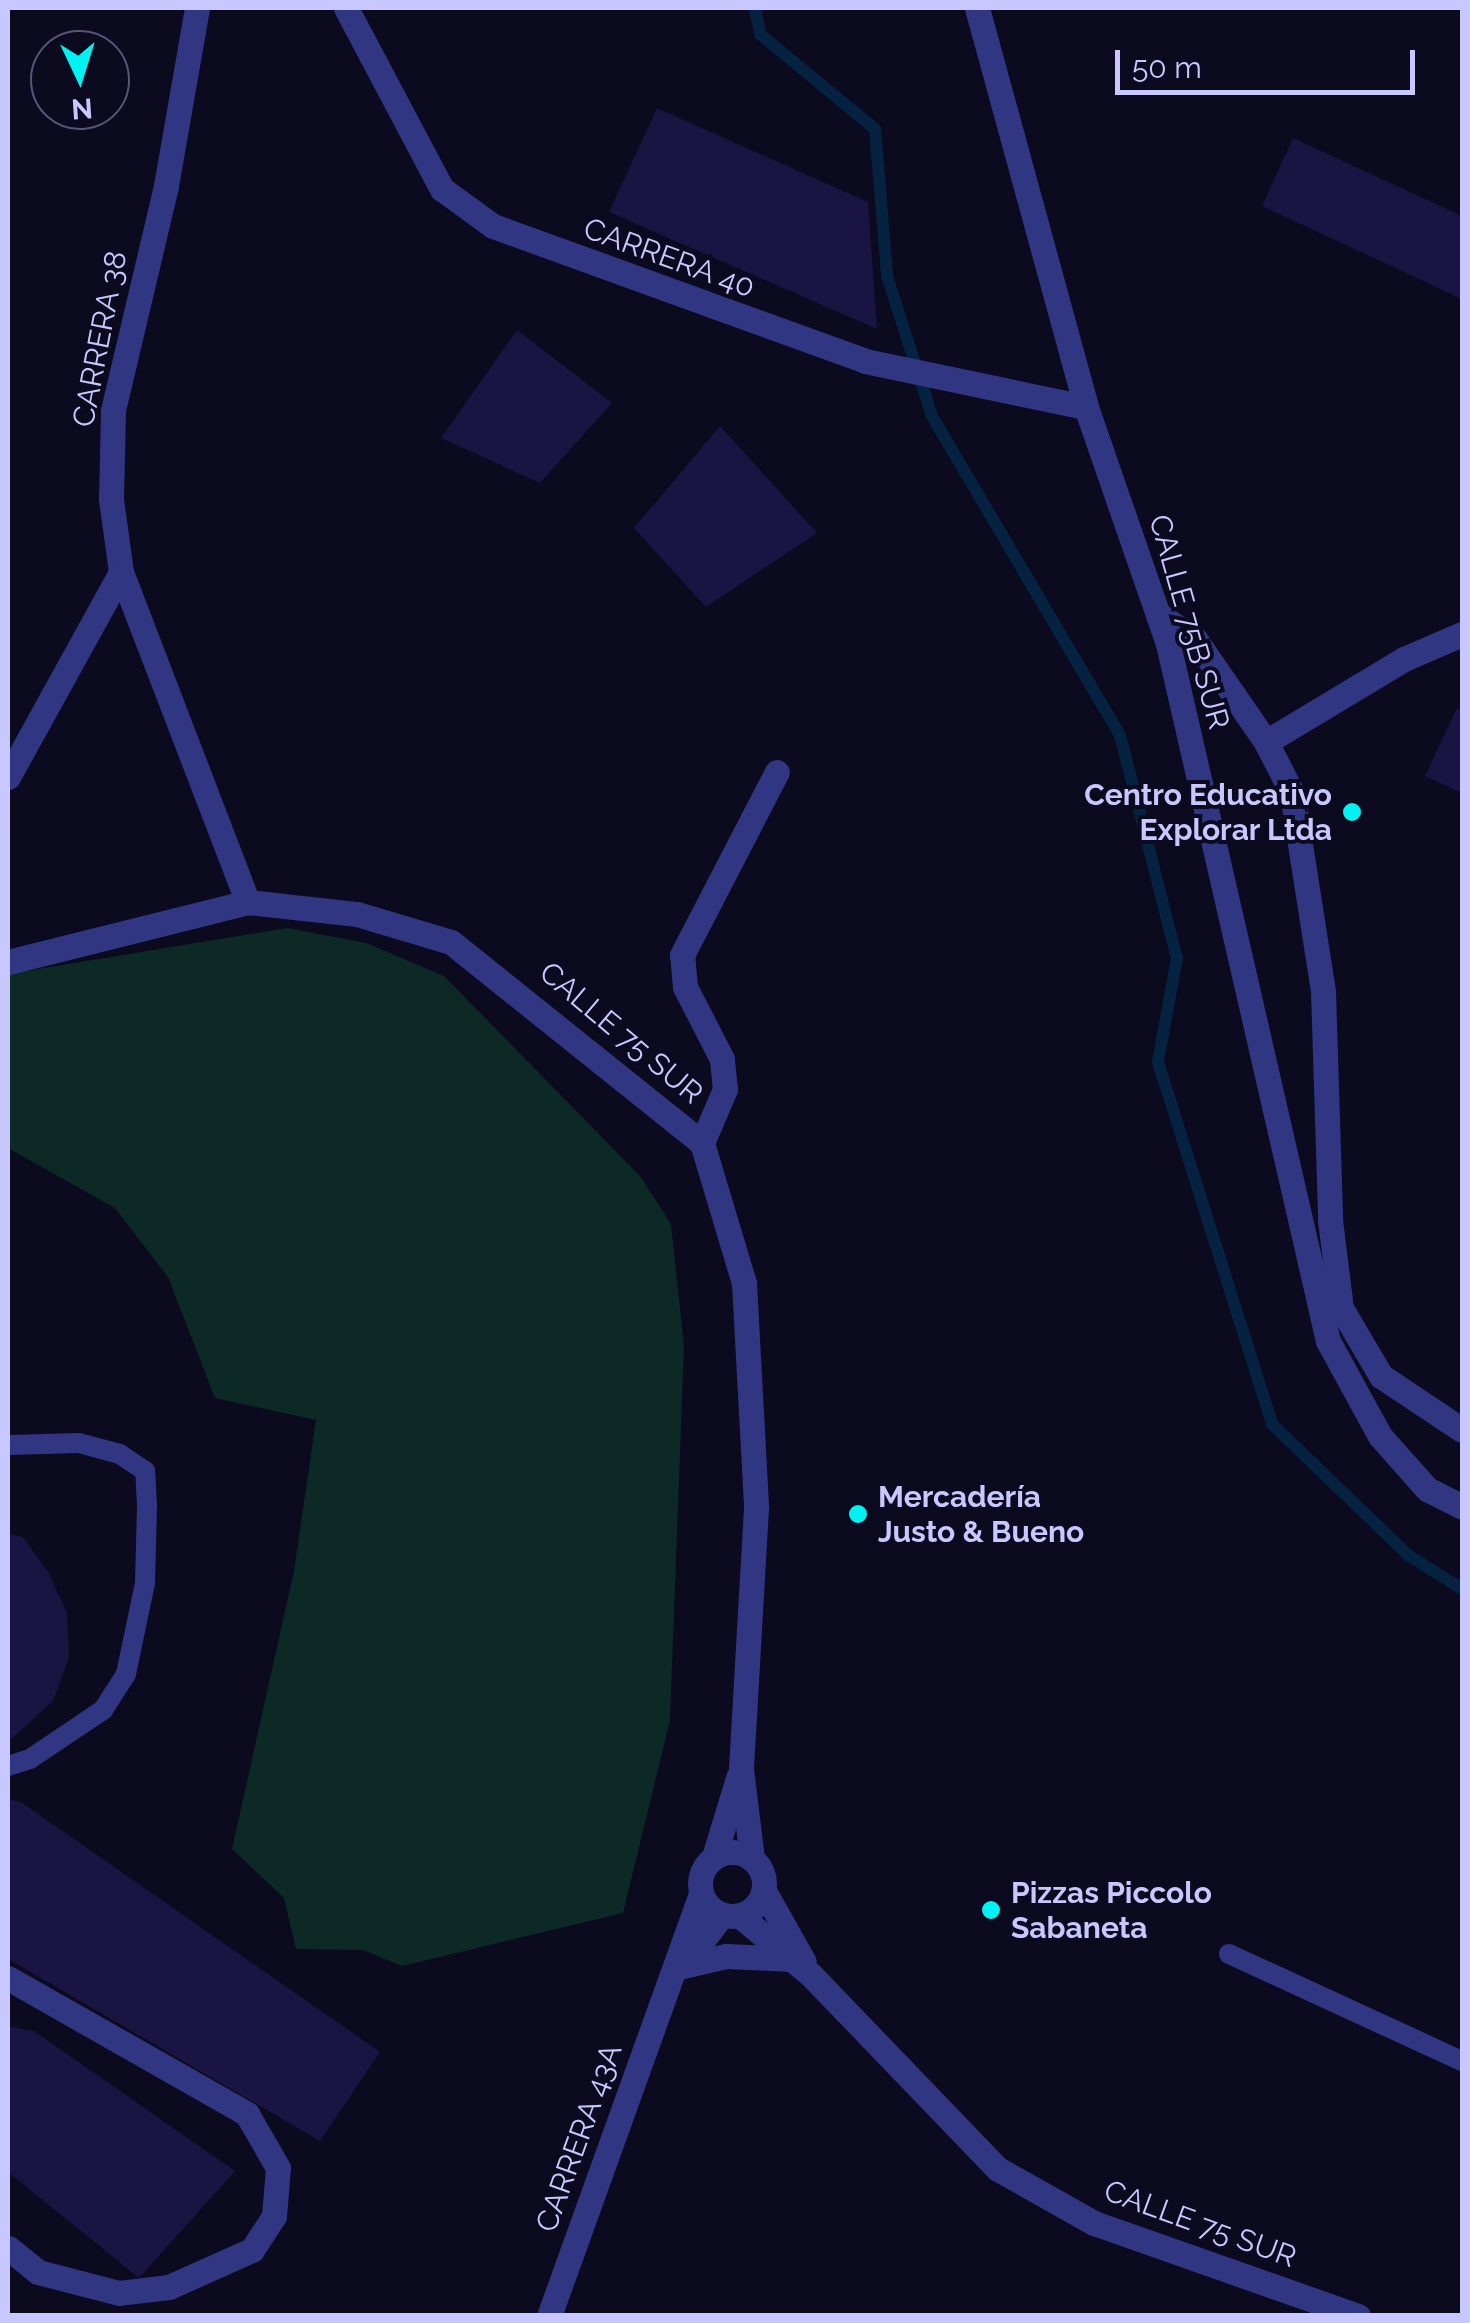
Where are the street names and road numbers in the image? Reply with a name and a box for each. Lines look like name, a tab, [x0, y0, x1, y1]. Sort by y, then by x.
street label: CARRERA 40	[578, 210, 760, 306]
street label: CARRERA 38	[65, 248, 135, 430]
street label: CALLE 75B SUR	[1141, 511, 1237, 733]
street label: CALLE 75 SUR	[532, 954, 710, 1112]
street label: CARRERA 43A	[528, 2039, 630, 2237]
street label: CALLE 75 SUR	[1099, 2173, 1301, 2275]

